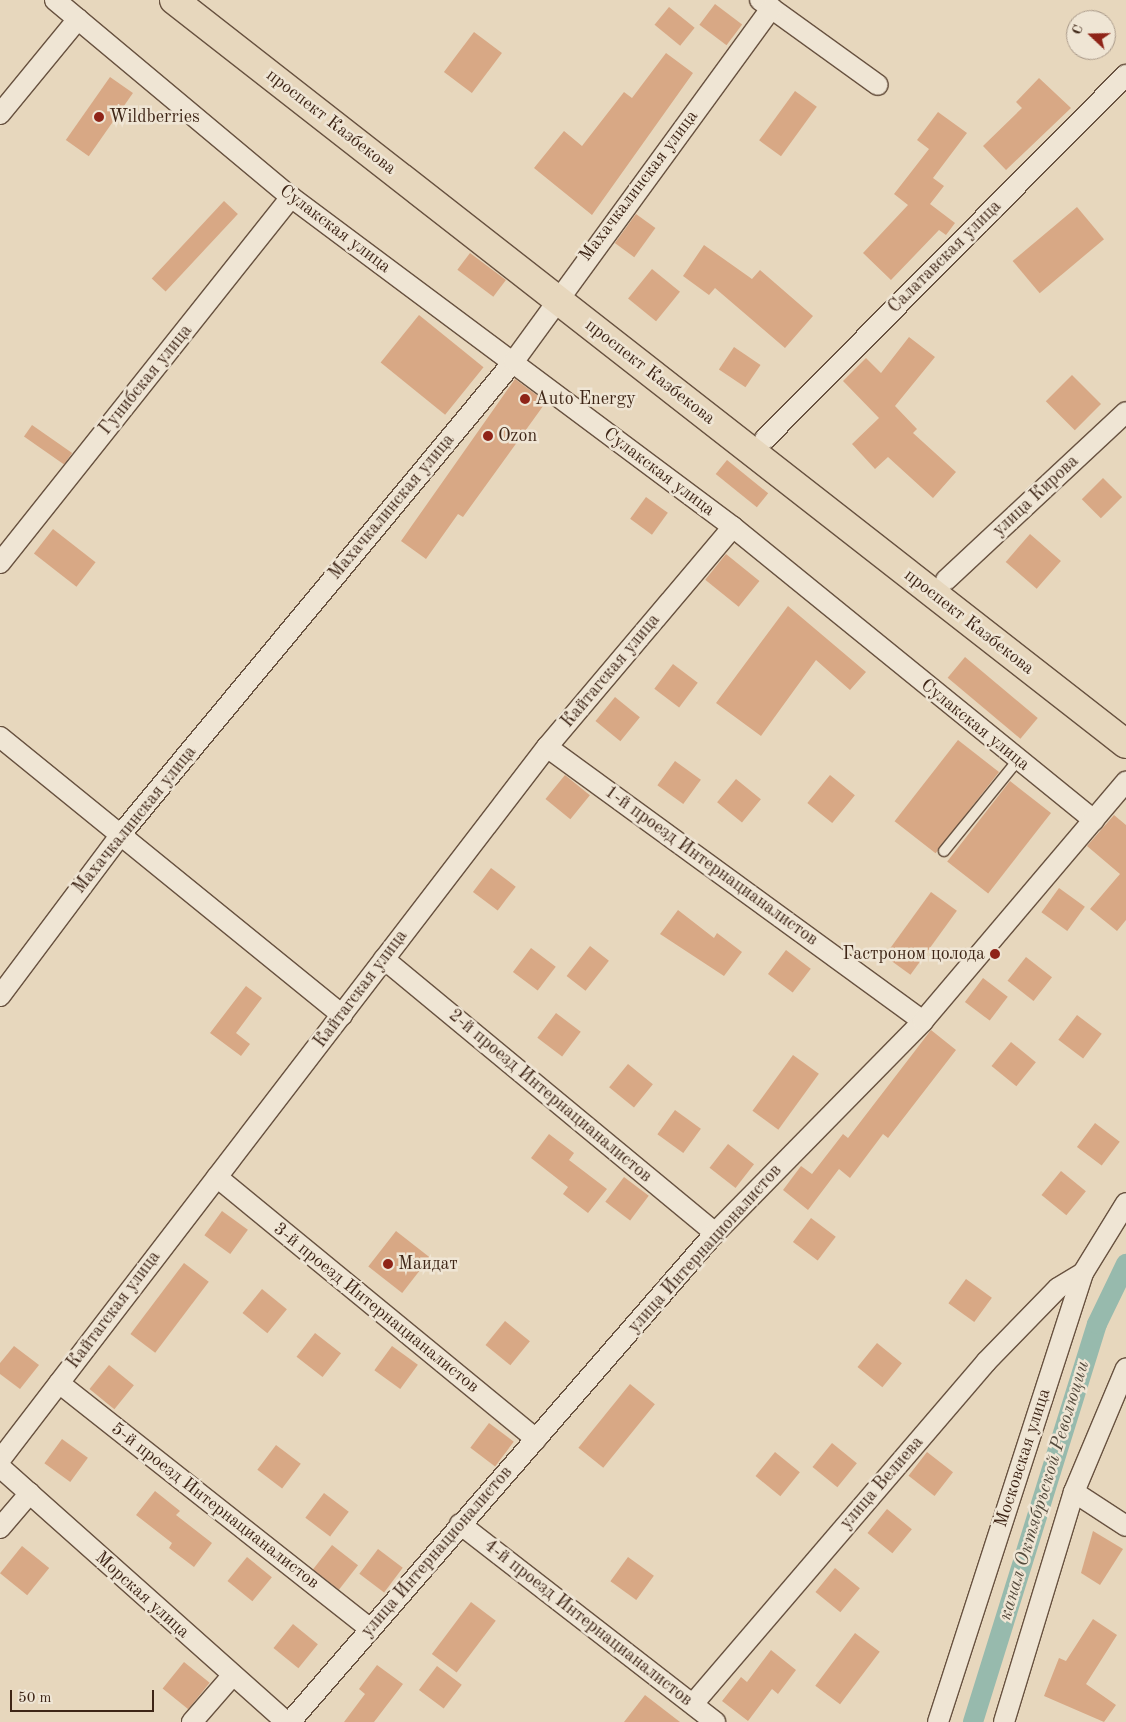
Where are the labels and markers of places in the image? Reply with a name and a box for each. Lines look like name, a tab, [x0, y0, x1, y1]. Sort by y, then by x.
place label: Wildberries	[109, 106, 200, 128]
marker: Wildberries	[93, 111, 105, 123]
place label: Auto Energy	[535, 388, 636, 410]
marker: Auto Energy	[519, 393, 531, 405]
place label: Ozon	[498, 425, 537, 447]
marker: Ozon	[482, 430, 494, 442]
place label: Гастроном цолода	[843, 943, 985, 965]
marker: Гастроном цолода	[989, 948, 1001, 960]
place label: Маидат	[398, 1253, 458, 1275]
marker: Маидат	[382, 1258, 394, 1270]

